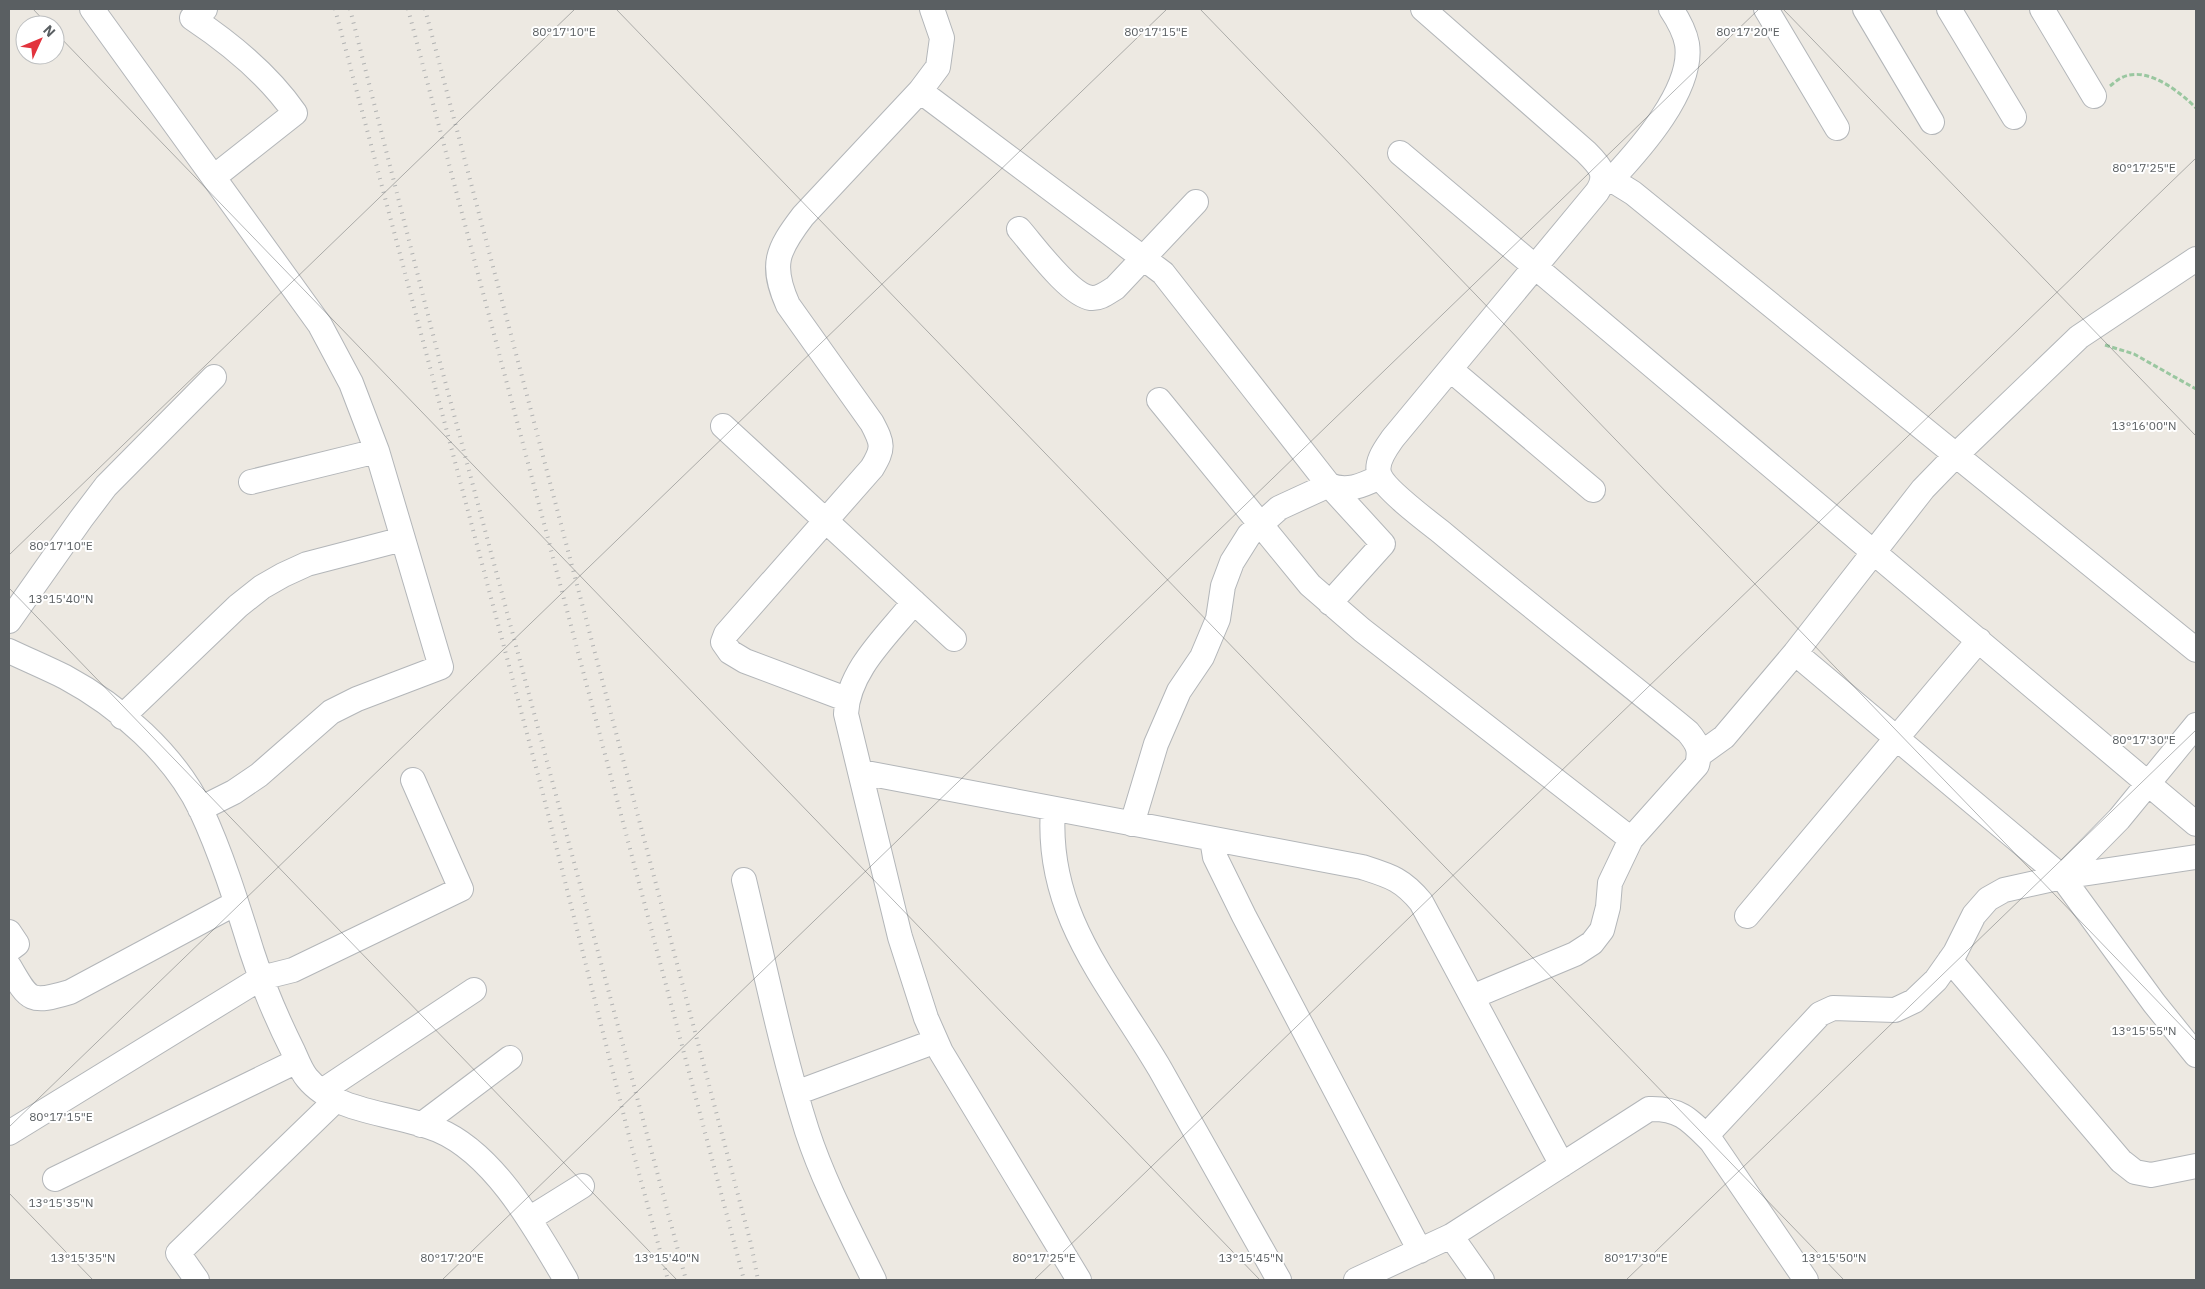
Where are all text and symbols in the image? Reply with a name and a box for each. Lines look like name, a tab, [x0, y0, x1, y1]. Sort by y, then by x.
north arrow	[15, 15, 65, 65]
text: N	[39, 21, 59, 41]
text: 80°17'10"E	[532, 24, 596, 39]
text: 80°17'15"E	[1124, 24, 1188, 39]
text: 80°17'20"E	[1716, 24, 1780, 39]
text: 80°17'25"E	[2112, 160, 2176, 175]
text: 13°16'00"N	[2111, 418, 2177, 433]
text: 80°17'10"E	[29, 538, 93, 553]
text: 13°15'40"N	[28, 591, 94, 606]
text: 80°17'30"E	[2112, 732, 2176, 747]
text: 13°15'55"N	[2111, 1023, 2177, 1038]
text: 80°17'15"E	[29, 1109, 93, 1124]
text: 13°15'35"N	[28, 1195, 94, 1210]
text: 13°15'35"N	[50, 1250, 116, 1265]
text: 80°17'20"E	[420, 1250, 484, 1265]
text: 13°15'40"N	[634, 1250, 700, 1265]
text: 80°17'25"E	[1012, 1250, 1076, 1265]
text: 13°15'45"N	[1218, 1250, 1284, 1265]
text: 80°17'30"E	[1604, 1250, 1668, 1265]
text: 13°15'50"N	[1801, 1250, 1867, 1265]

